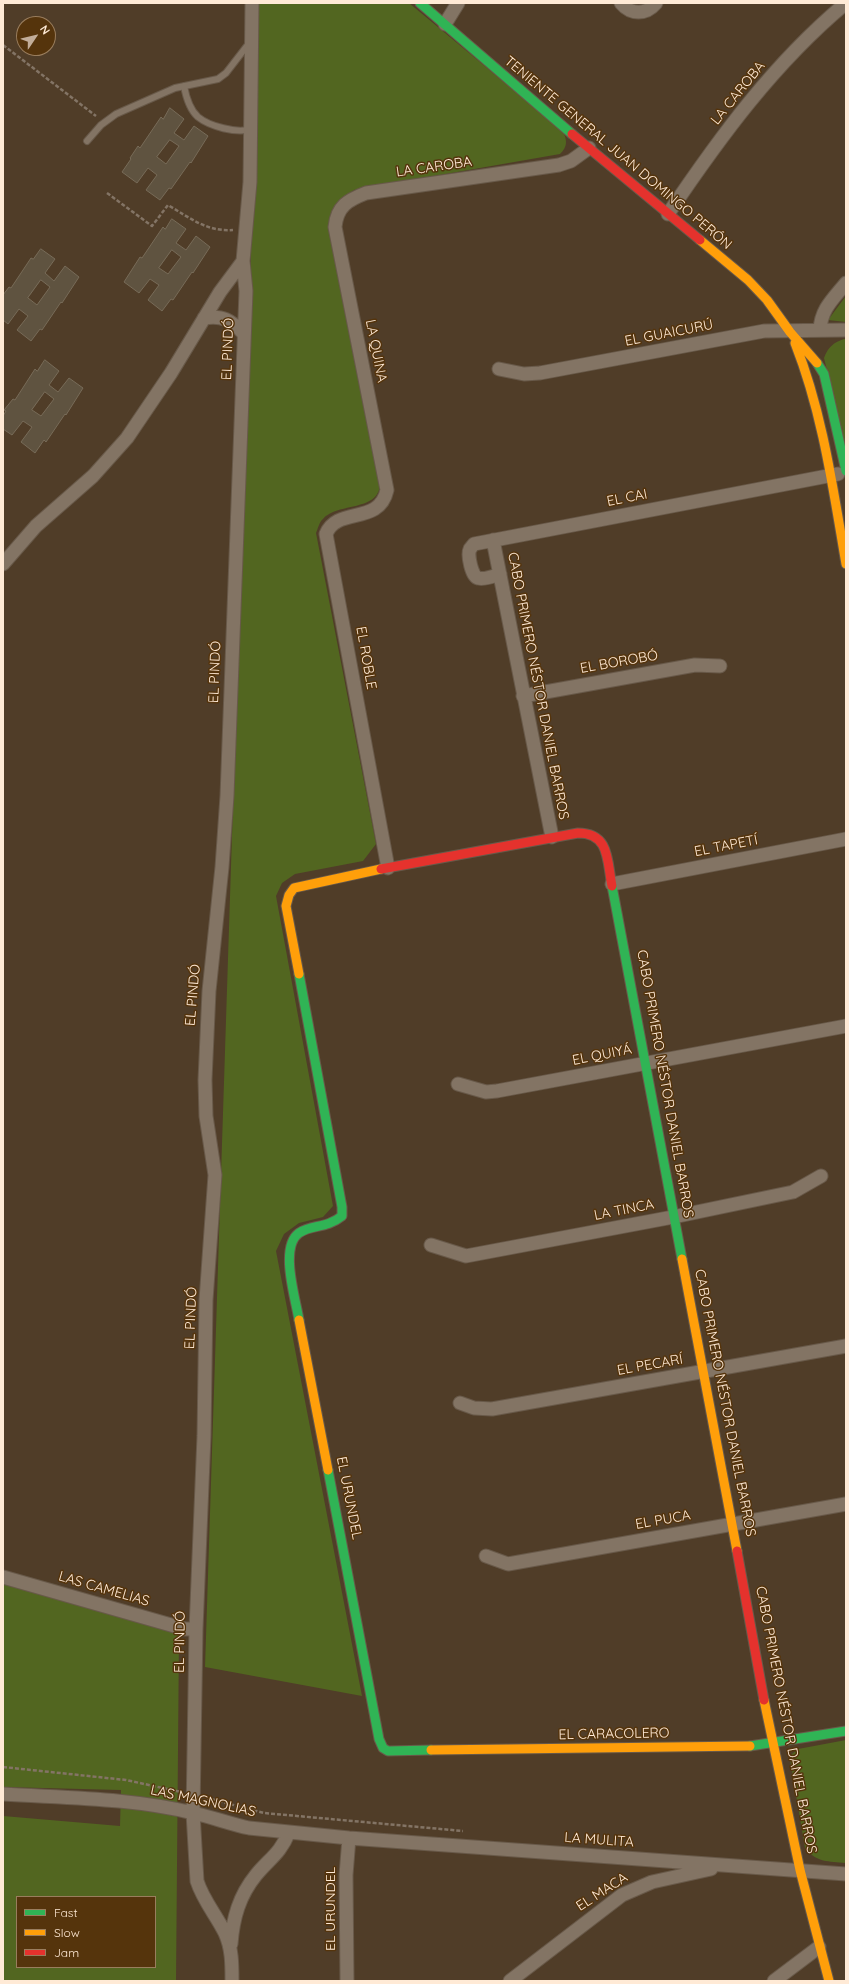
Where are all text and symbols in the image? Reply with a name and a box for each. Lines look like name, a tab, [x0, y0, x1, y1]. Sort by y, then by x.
north arrow	[16, 16, 56, 56]
text: N	[37, 22, 53, 37]
street label: TENIENTE GENERAL JUAN DOMINGO PERÓN	[501, 53, 735, 253]
street label: LA CAROBA	[707, 58, 769, 128]
street label: LA CAROBA	[395, 153, 473, 181]
street label: EL GUAICURÚ	[623, 316, 715, 350]
street label: EL PINDÓ	[219, 318, 237, 380]
street label: LA QUINA	[362, 318, 390, 384]
street label: EL CAI	[605, 486, 649, 510]
street label: CABO PRIMERO NÉSTOR DANIEL BARROS	[504, 551, 572, 821]
street label: EL ROBLE	[352, 625, 380, 691]
street label: EL PINDÓ	[206, 641, 224, 703]
street label: EL BOROBÓ	[579, 647, 659, 677]
street label: EL TAPETÍ	[693, 832, 759, 860]
street label: CABO PRIMERO NÉSTOR DANIEL BARROS	[633, 949, 697, 1219]
street label: EL PINDÓ	[182, 963, 204, 1027]
street label: EL QUIYÁ	[571, 1041, 633, 1069]
street label: LA TINCA	[593, 1196, 655, 1224]
street label: CABO PRIMERO NÉSTOR DANIEL BARROS	[691, 1268, 759, 1538]
street label: EL PINDÓ	[182, 1287, 200, 1349]
street label: EL PECARÍ	[616, 1351, 684, 1379]
street label: EL URUNDEL	[333, 1455, 365, 1541]
street label: EL PUCA	[634, 1507, 692, 1533]
street label: LAS CAMELIAS	[57, 1568, 151, 1610]
street label: CABO PRIMERO NÉSTOR DANIEL BARROS	[752, 1585, 820, 1855]
street label: EL PINDÓ	[171, 1611, 189, 1673]
street label: EL CARACOLERO	[558, 1725, 670, 1743]
street label: LAS MAGNOLIAS	[149, 1782, 257, 1820]
street label: LA MULITA	[564, 1829, 634, 1851]
street label: EL URUNDEL	[323, 1867, 339, 1951]
street label: EL MACA	[573, 1869, 631, 1915]
legend	[16, 1896, 156, 1968]
text: Fast	[54, 1905, 78, 1920]
text: Slow	[54, 1925, 80, 1940]
text: Jam	[54, 1945, 79, 1960]

